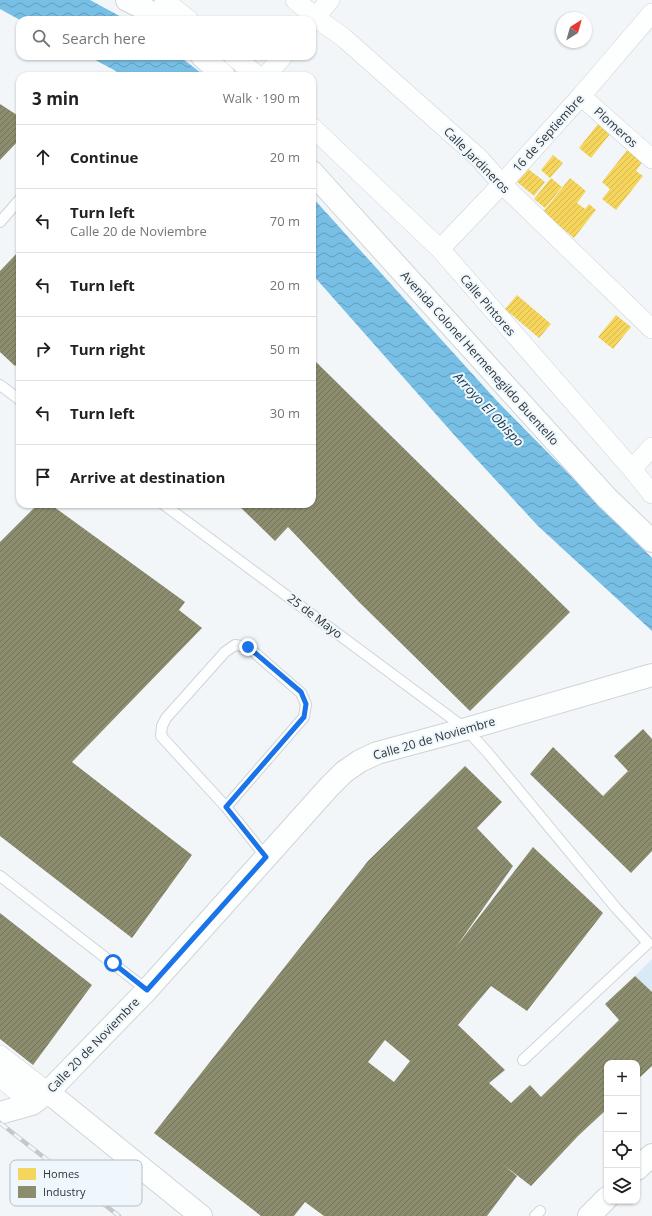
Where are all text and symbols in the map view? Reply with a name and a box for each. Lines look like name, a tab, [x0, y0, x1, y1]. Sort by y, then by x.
north arrow	[556, 12, 592, 48]
search box	[16, 16, 316, 60]
icon: search	[30, 27, 52, 49]
text: Search here	[62, 28, 146, 48]
text: 3 min	[32, 87, 79, 110]
text: Walk · 190 m	[223, 89, 300, 107]
street label: 16 de Septiembre	[509, 90, 588, 175]
street label: Plomeros	[591, 103, 642, 151]
street label: Calle Jardineros	[440, 123, 514, 197]
icon: ahead	[32, 146, 54, 168]
text: Continue	[70, 147, 138, 167]
text: 20 m	[270, 148, 300, 166]
text: Turn left	[70, 202, 135, 222]
icon: left	[32, 210, 54, 232]
text: 70 m	[270, 212, 300, 230]
text: Calle 20 de Noviembre	[70, 222, 207, 240]
street label: Avenida Colonel Hermenegildo Buentello	[397, 267, 563, 449]
street label: Calle Pintores	[456, 271, 520, 340]
icon: left	[32, 274, 54, 296]
text: Turn left	[70, 275, 135, 295]
text: 20 m	[270, 276, 300, 294]
icon: right	[32, 338, 54, 360]
text: Turn right	[70, 339, 145, 359]
text: 50 m	[270, 340, 300, 358]
water label: Arroyo El Obispo	[449, 367, 528, 450]
icon: left	[32, 402, 54, 424]
text: Turn left	[70, 403, 135, 423]
text: 30 m	[270, 404, 300, 422]
icon: arrive	[32, 466, 54, 488]
text: Arrive at destination	[70, 467, 225, 487]
street label: 25 de Mayo	[284, 590, 346, 642]
route end	[239, 638, 257, 656]
street label: Calle 20 de Noviembre	[371, 712, 497, 764]
route start	[104, 954, 122, 972]
street label: Calle 20 de Noviembre	[43, 993, 143, 1096]
map controls	[604, 1060, 640, 1204]
button: +	[604, 1060, 640, 1096]
button: −	[604, 1096, 640, 1132]
button: locate	[604, 1132, 640, 1168]
legend	[10, 1160, 142, 1206]
text: Homes	[43, 1166, 79, 1181]
button: layers	[604, 1168, 640, 1204]
text: Industry	[43, 1184, 86, 1199]

